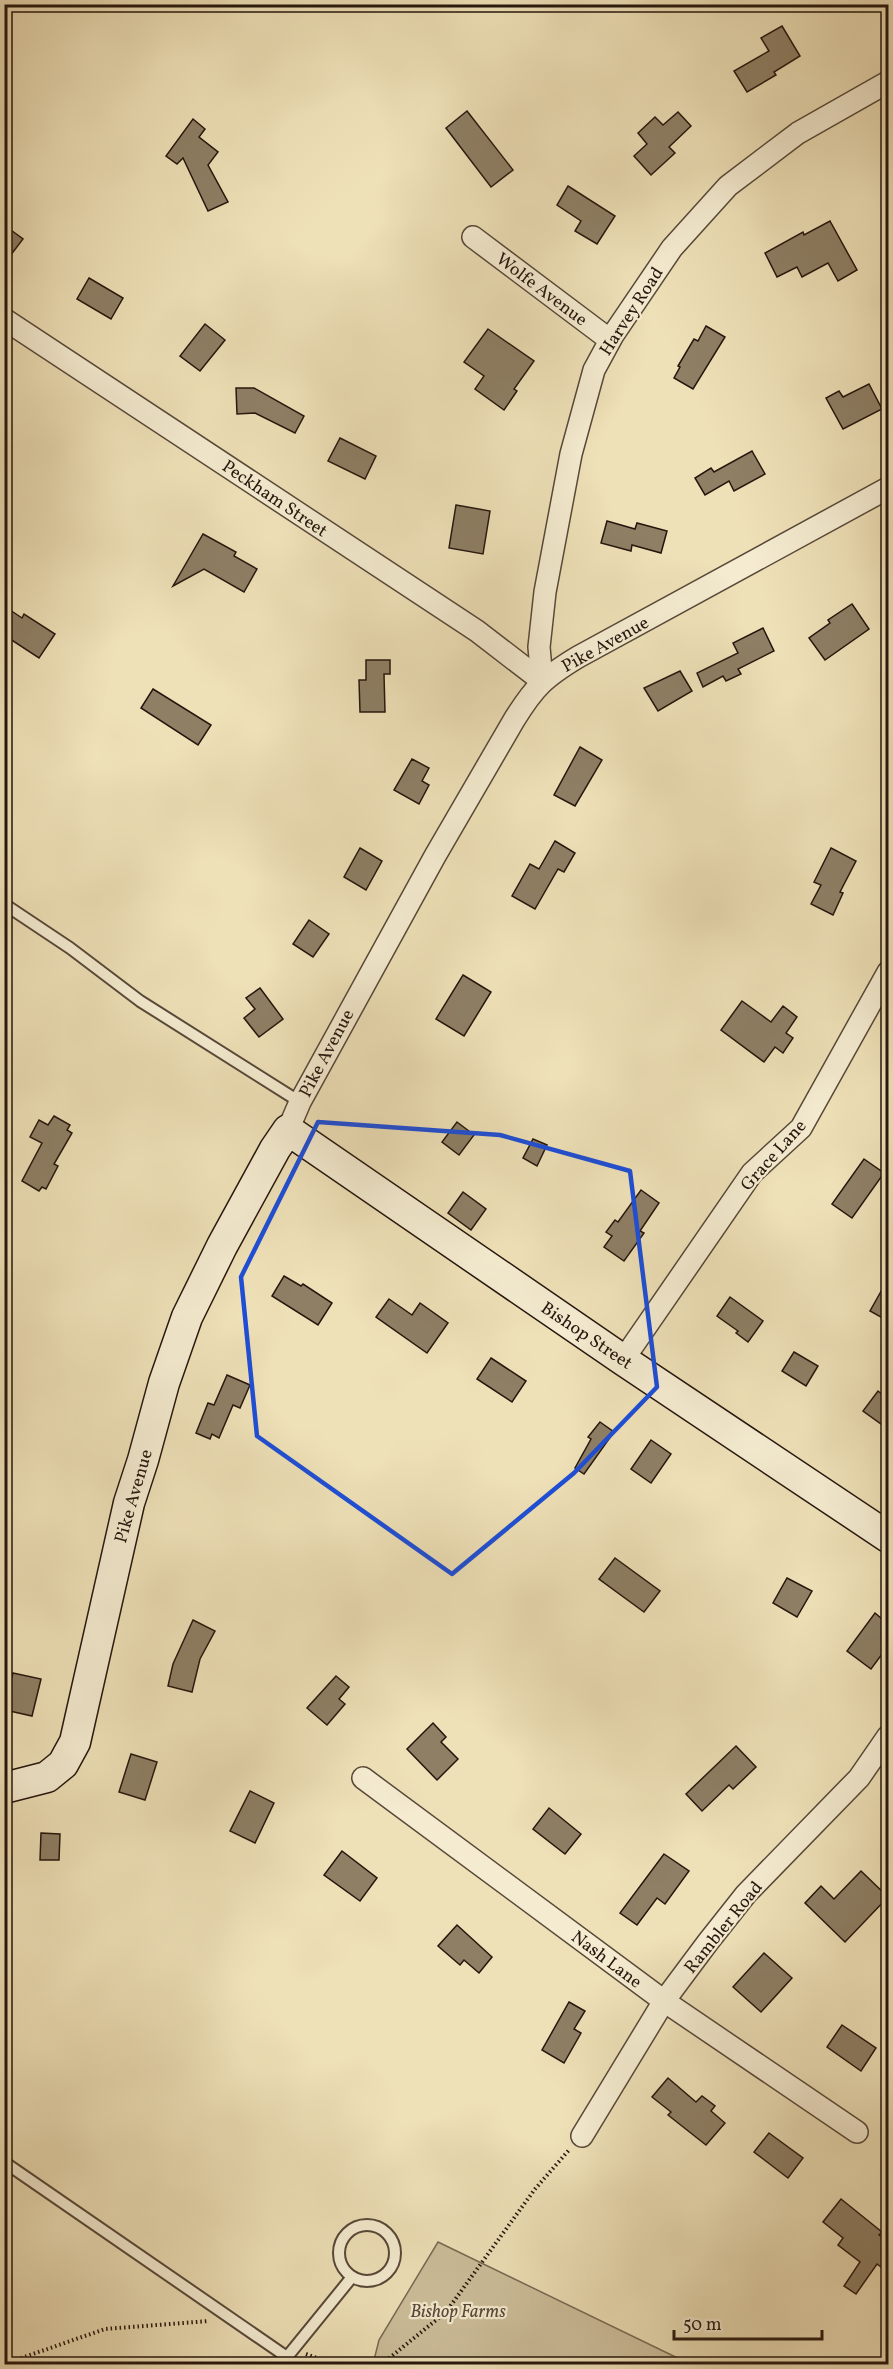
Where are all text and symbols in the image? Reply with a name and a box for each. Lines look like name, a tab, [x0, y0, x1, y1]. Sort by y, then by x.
street label: Wolfe Avenue	[490, 248, 592, 333]
street label: Harvey Road	[594, 263, 670, 361]
street label: Peckham Street	[216, 455, 332, 544]
street label: Pike Avenue	[557, 611, 654, 680]
street label: Pike Avenue	[294, 1005, 361, 1102]
street label: Grace Lane	[735, 1115, 813, 1197]
street label: Bishop Street	[535, 1296, 637, 1376]
street label: Pike Avenue	[109, 1447, 160, 1546]
street label: Rambler Road	[679, 1876, 769, 1980]
street label: Nash Lane	[566, 1925, 647, 1995]
park label: Bishop Farms	[410, 2300, 506, 2325]
scale bar	[674, 2303, 822, 2341]
text: 50 m	[683, 2313, 722, 2338]

